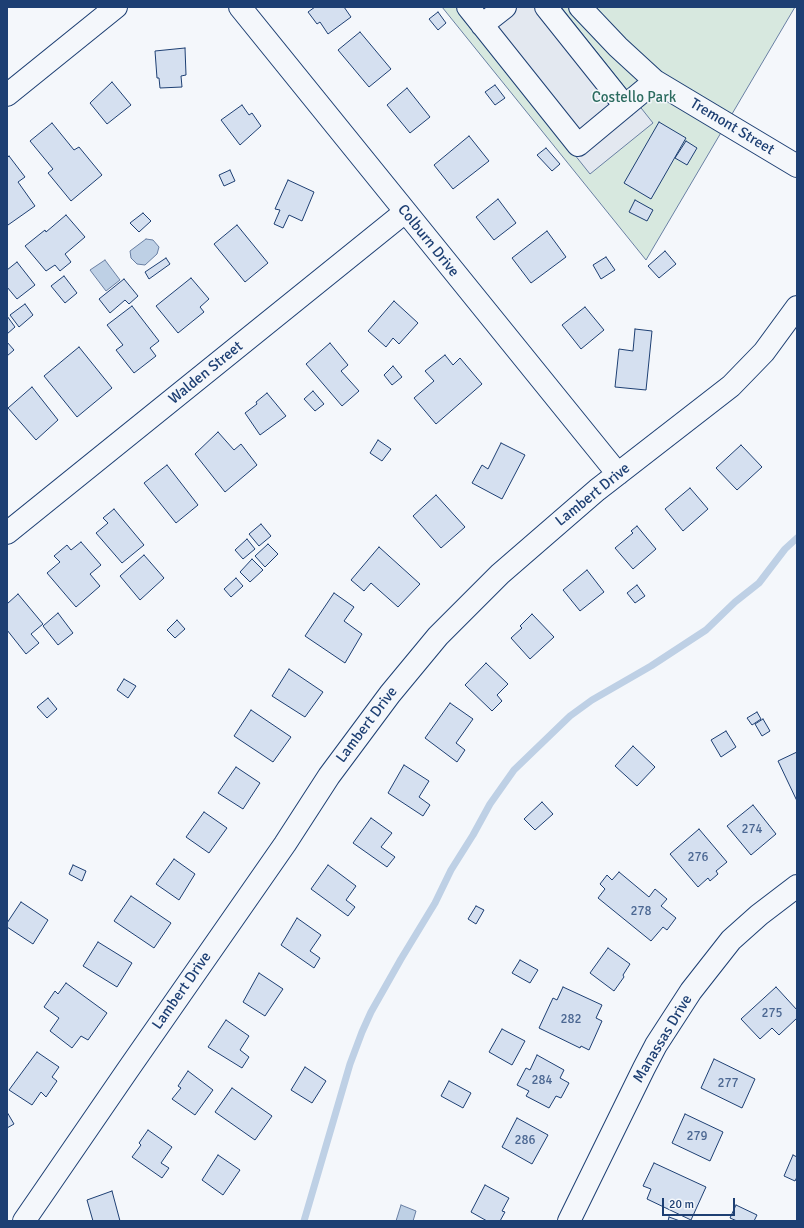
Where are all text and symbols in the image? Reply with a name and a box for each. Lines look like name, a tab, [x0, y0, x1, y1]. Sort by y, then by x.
park label: Costello Park	[592, 89, 676, 107]
street label: Tremont Street	[687, 95, 777, 159]
street label: Colburn Drive	[393, 201, 463, 281]
street label: Walden Street	[165, 338, 247, 408]
street label: Lambert Drive	[552, 460, 634, 530]
street label: Lambert Drive	[333, 683, 401, 767]
house number: 274	[741, 822, 763, 838]
house number: 276	[687, 850, 709, 866]
house number: 278	[630, 904, 652, 920]
street label: Lambert Drive	[149, 949, 215, 1033]
street label: Manassas Drive	[630, 992, 696, 1086]
house number: 275	[761, 1006, 783, 1022]
house number: 282	[560, 1012, 582, 1028]
house number: 284	[531, 1073, 553, 1089]
house number: 277	[717, 1076, 739, 1092]
house number: 279	[686, 1129, 708, 1145]
house number: 286	[514, 1133, 536, 1149]
scale bar	[664, 1190, 737, 1216]
text: 20 m	[669, 1197, 694, 1212]

